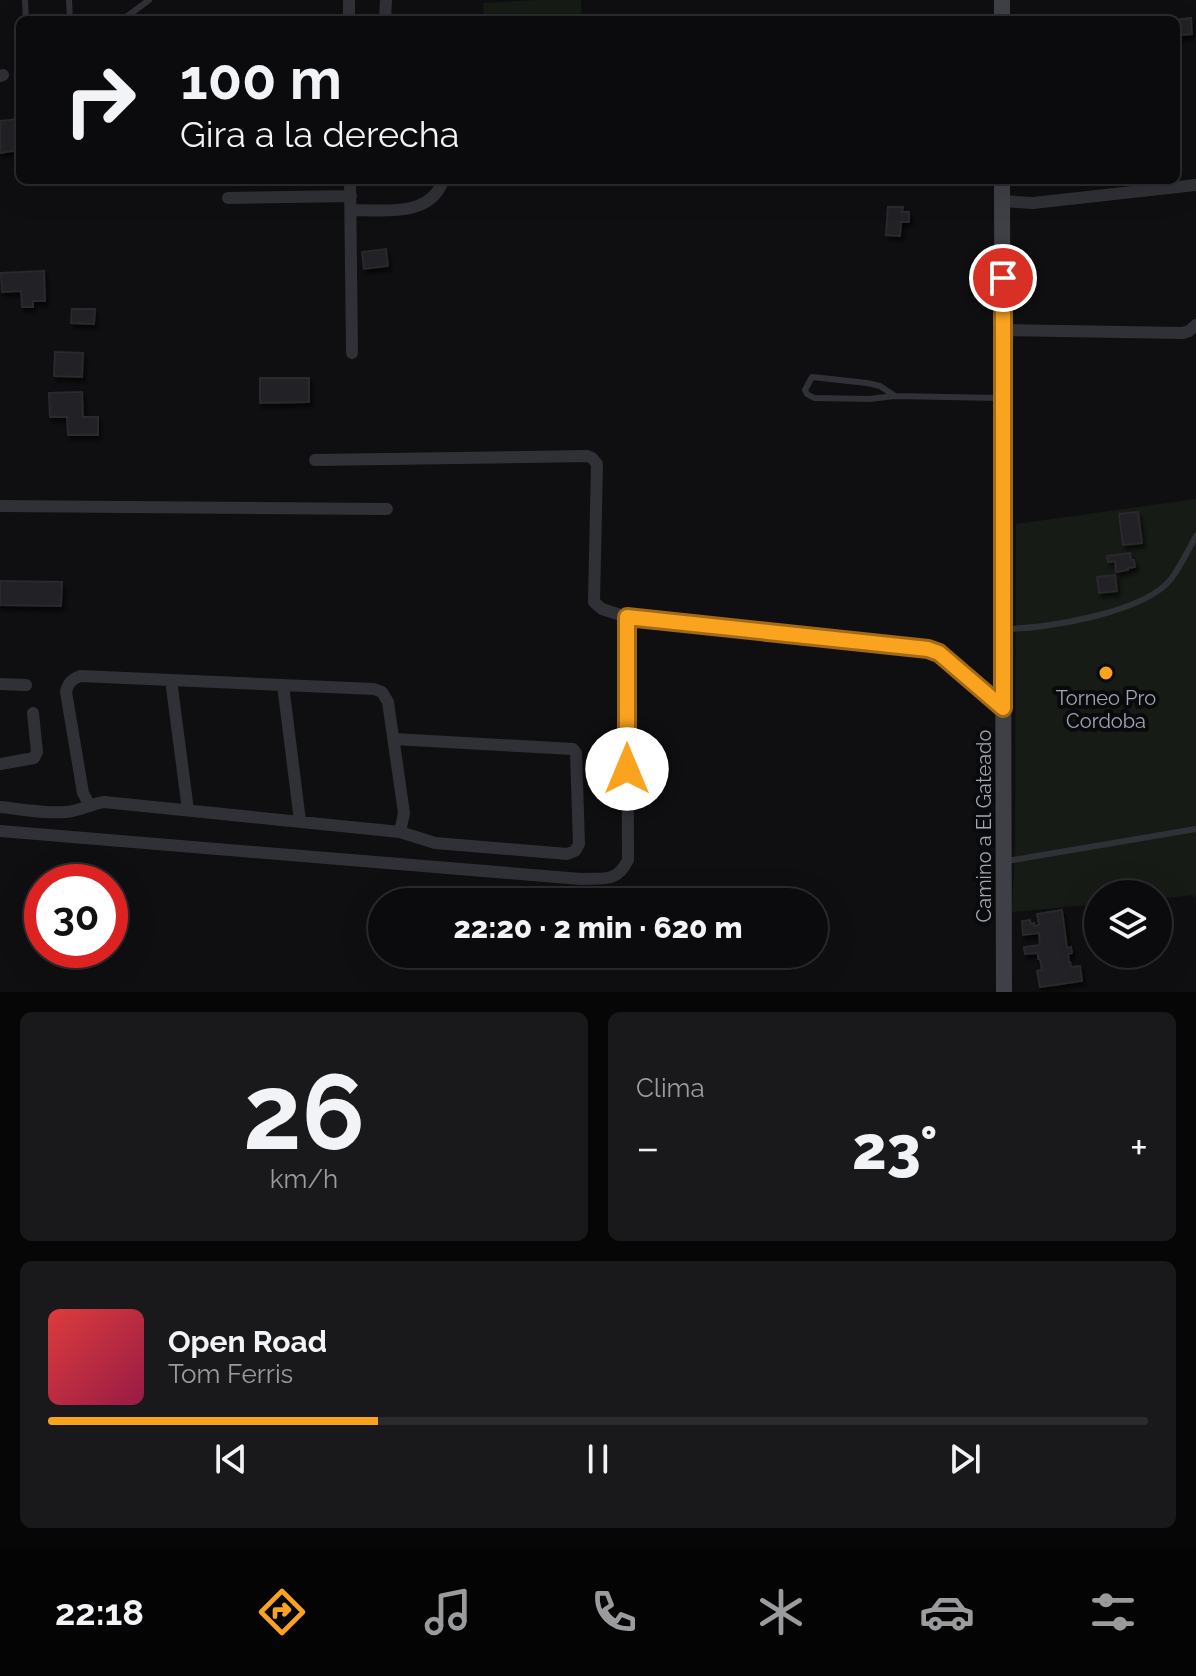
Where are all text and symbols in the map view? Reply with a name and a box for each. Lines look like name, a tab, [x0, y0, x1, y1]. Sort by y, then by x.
text: 100 m	[180, 46, 342, 112]
icon: right	[48, 48, 152, 152]
text: Gira a la derecha	[180, 113, 459, 155]
pin	[969, 244, 1037, 312]
icon: arrive	[981, 256, 1025, 300]
marker: Torneo Pro Cordoba	[1097, 664, 1115, 682]
place label: Torneo Pro Cordoba	[1056, 686, 1156, 733]
position arrow	[585, 727, 669, 811]
street label: Camino a El Gateado	[972, 730, 996, 922]
speed limit sign: 30	[24, 864, 128, 968]
map controls	[1084, 880, 1172, 968]
button: layers	[1084, 880, 1172, 968]
text: 22:20 · 2 min · 620 m	[453, 910, 743, 945]
text: 26	[243, 1051, 365, 1173]
text: Clima	[636, 1073, 705, 1103]
text: 23°	[852, 1113, 938, 1183]
text: −	[636, 1122, 660, 1173]
text: +	[1130, 1122, 1148, 1173]
text: km/h	[270, 1164, 338, 1194]
text: Open Road	[168, 1324, 327, 1359]
text: Tom Ferris	[168, 1359, 293, 1389]
icon: previous	[209, 1437, 253, 1481]
icon: pause	[576, 1437, 620, 1481]
icon: next	[943, 1437, 987, 1481]
icon: directions	[254, 1584, 310, 1640]
icon: music	[420, 1584, 476, 1640]
icon: phone	[586, 1584, 642, 1640]
icon: climate	[753, 1584, 809, 1640]
icon: car	[919, 1584, 975, 1640]
icon: filters	[1085, 1584, 1141, 1640]
text: 22:18	[55, 1591, 144, 1633]

